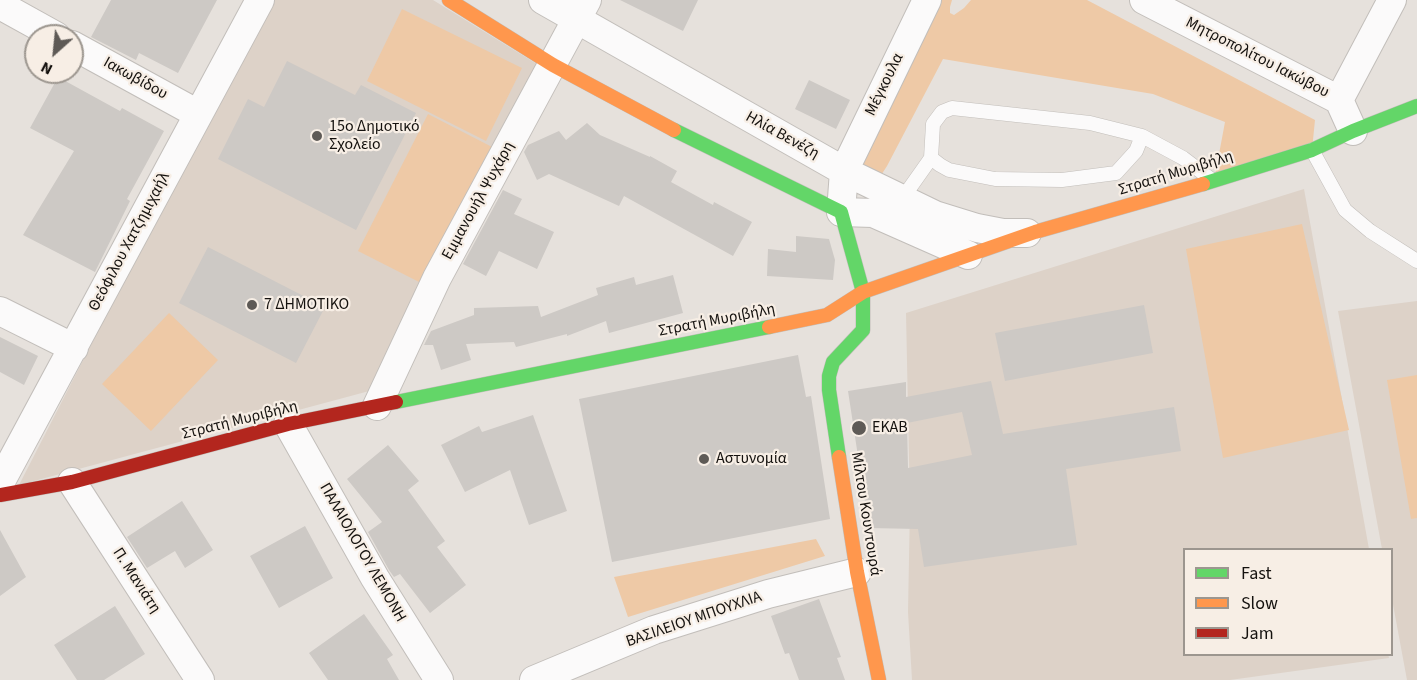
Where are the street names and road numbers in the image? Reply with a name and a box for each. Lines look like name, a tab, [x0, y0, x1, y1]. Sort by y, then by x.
street label: Μητροπολίτου Ιακώβου	[1182, 13, 1332, 103]
street label: Μέγκουλα	[862, 51, 908, 119]
street label: Ιακωβίδου	[100, 54, 170, 104]
street label: Ηλία Βενέζη	[742, 108, 822, 164]
street label: Εμμανουήλ Ψυχάρη	[439, 139, 519, 263]
street label: Στρατή Μυριβήλη	[1116, 147, 1236, 201]
street label: Θεόφιλου Χατζημιχαήλ	[85, 169, 175, 315]
street label: Στρατή Μυριβήλη	[657, 300, 777, 342]
street label: Στρατή Μυριβήλη	[180, 397, 300, 445]
street label: Μίλτου Κουντουρά	[846, 451, 884, 577]
street label: ΠΑΛΑΙΟΛΟΓΟΥ ΛΕΜΟΝΗ	[314, 480, 410, 626]
street label: Π. Μανιάτη	[108, 545, 164, 617]
street label: ΒΑΣΙΛΕΙΟΥ ΜΠΟΥΧΛΙΑ	[624, 588, 764, 652]

